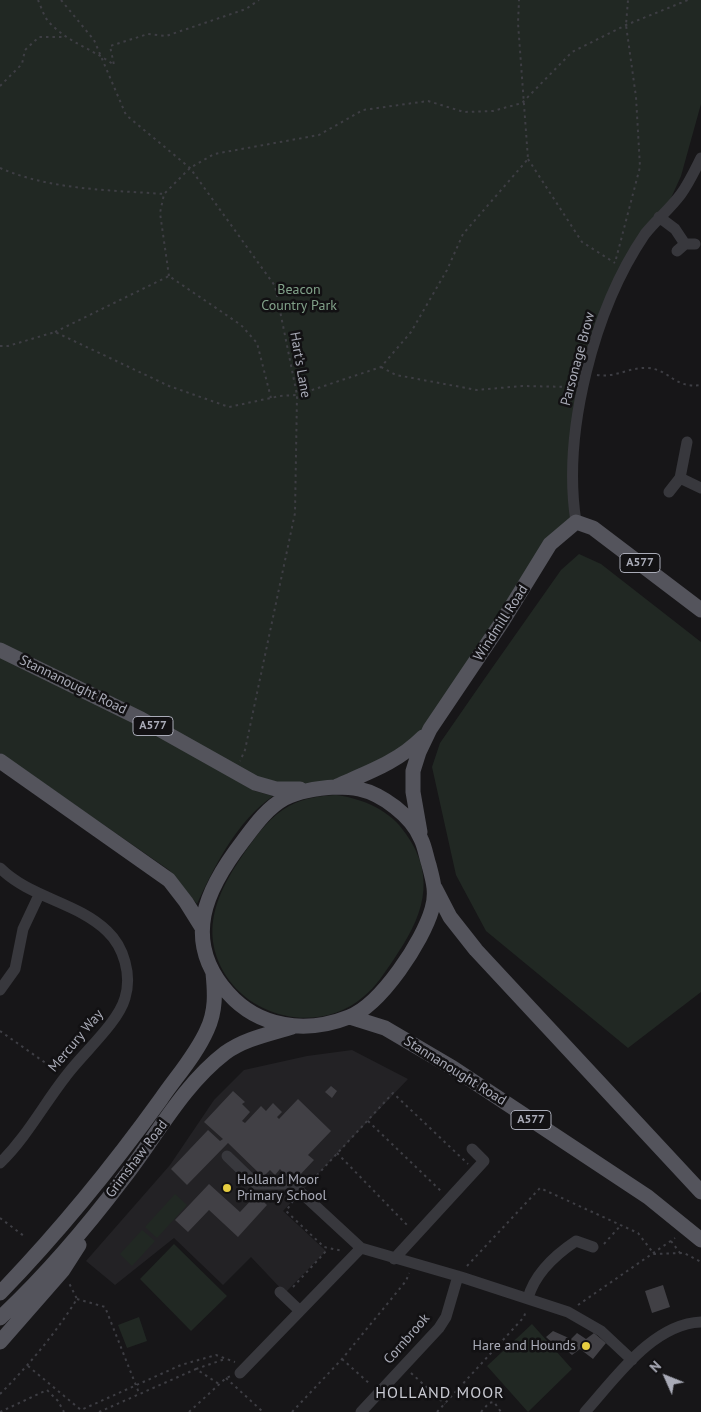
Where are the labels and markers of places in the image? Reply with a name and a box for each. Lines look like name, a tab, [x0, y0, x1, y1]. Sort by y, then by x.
place label: Holland Moor Primary School	[237, 1172, 327, 1204]
marker: Holland Moor Primary School	[221, 1182, 233, 1194]
place label: Hare and Hounds	[473, 1338, 576, 1354]
marker: Hare and Hounds	[580, 1340, 592, 1352]

